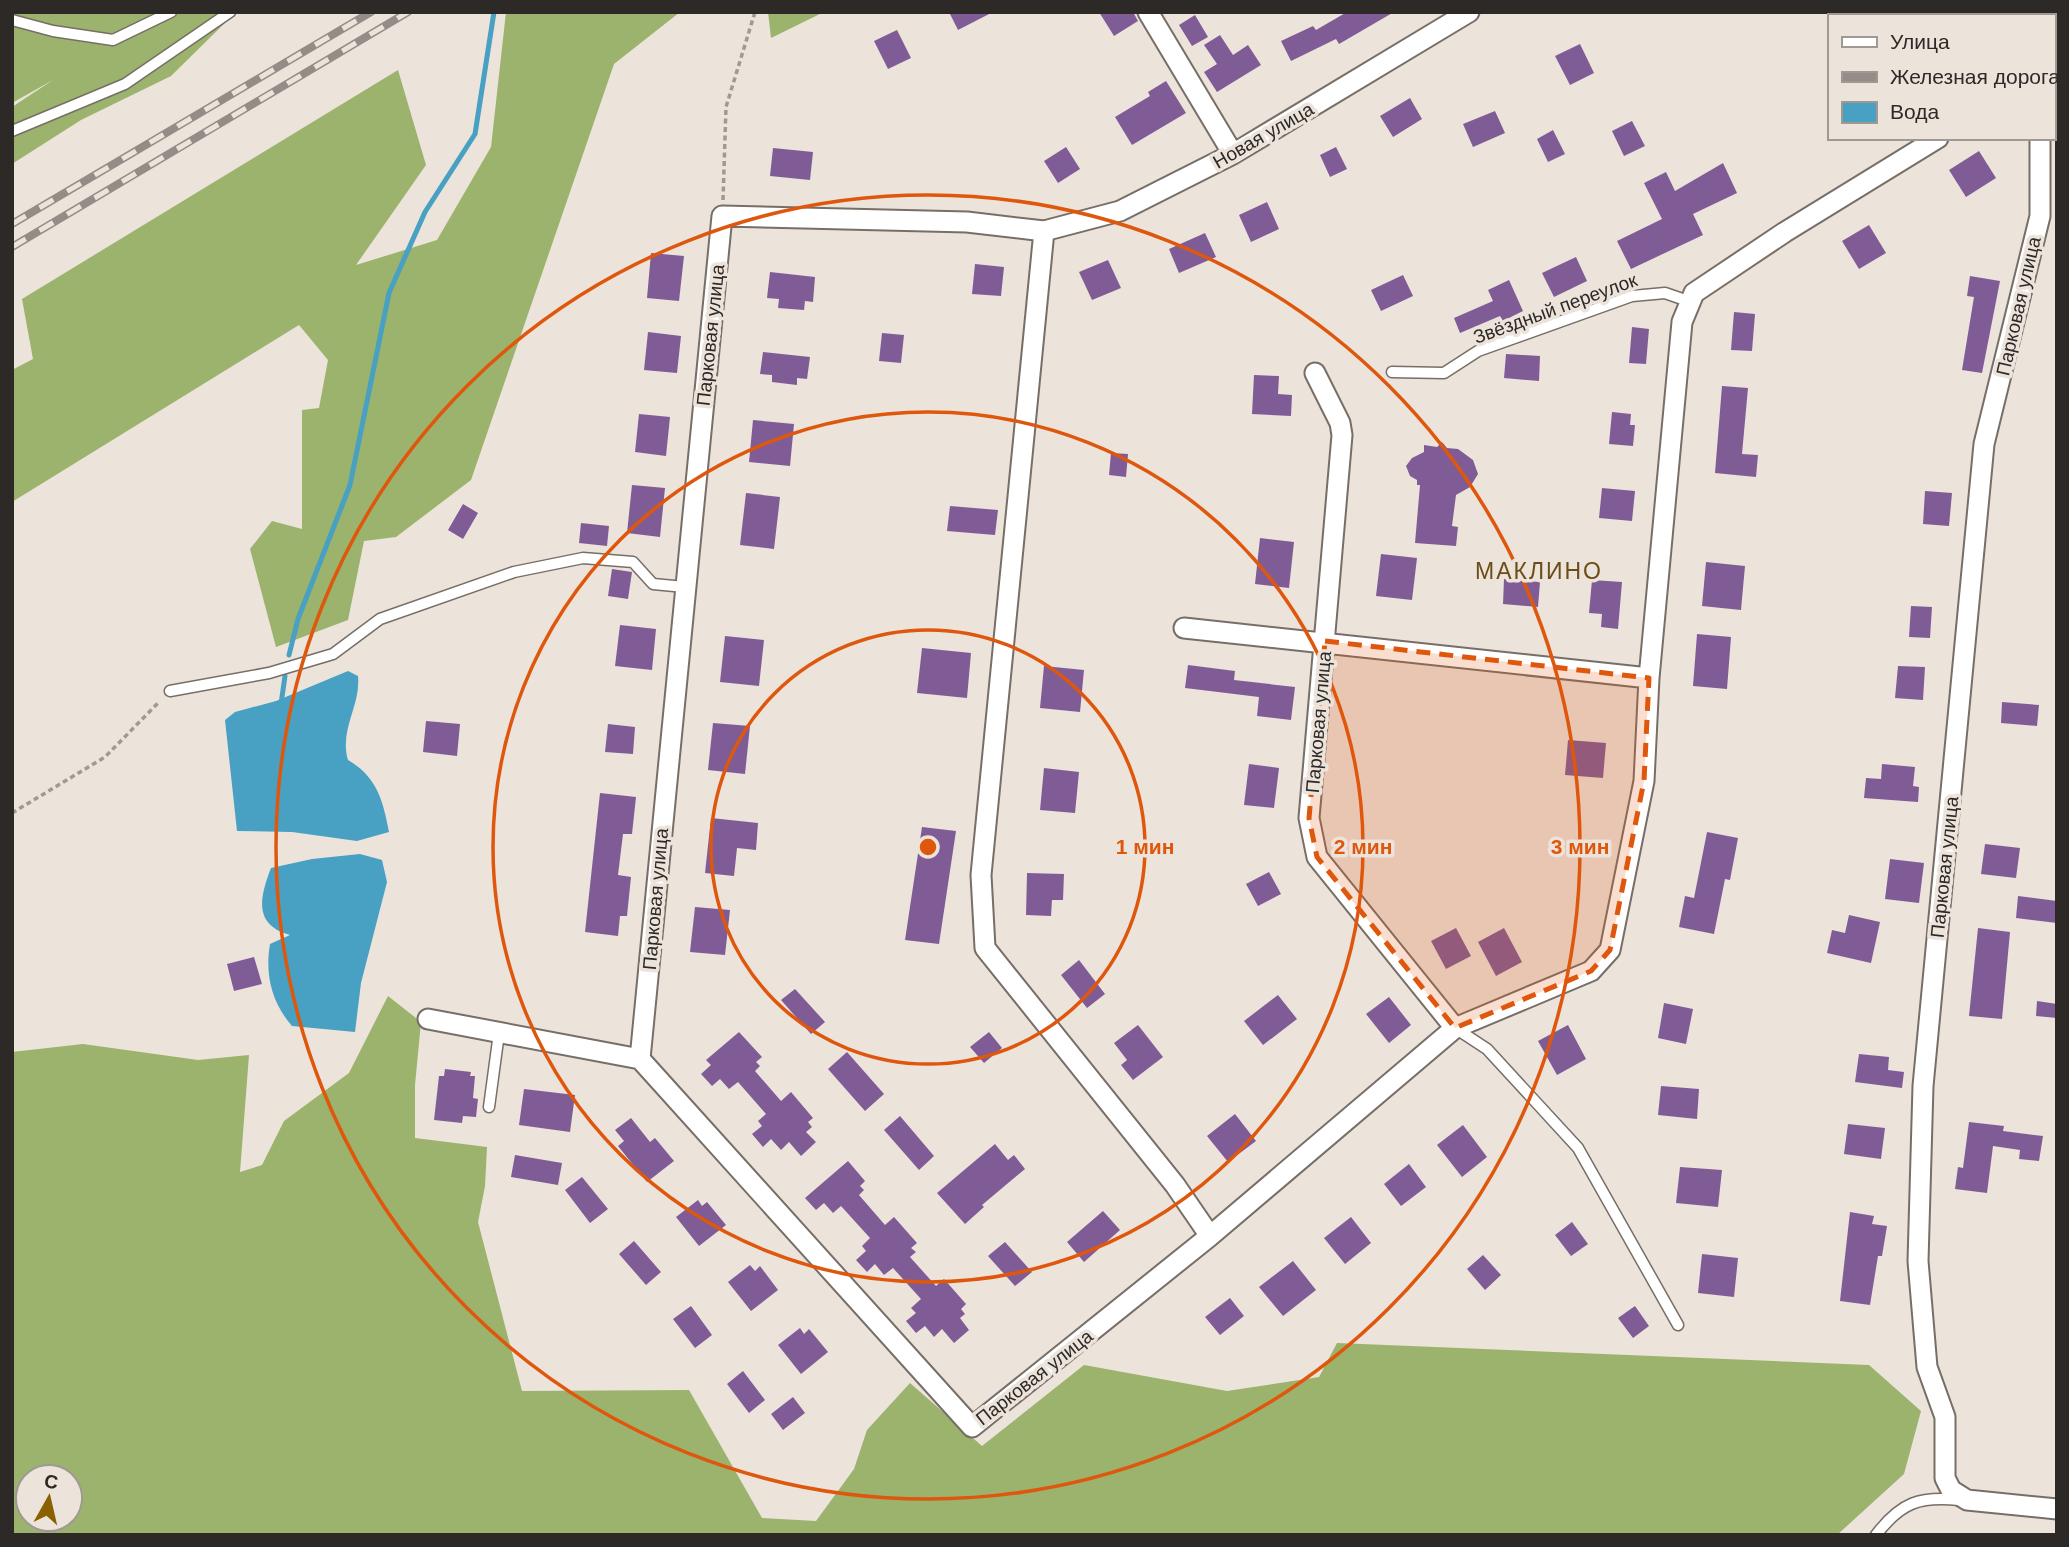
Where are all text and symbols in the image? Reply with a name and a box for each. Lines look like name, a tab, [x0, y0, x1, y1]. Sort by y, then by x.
legend	[1828, 14, 2055, 140]
text: Улица	[1890, 30, 1950, 53]
text: Железная дорога	[1890, 65, 2060, 88]
street label: Новая улица	[1209, 98, 1318, 173]
text: Вода	[1890, 100, 1939, 123]
street label: Парковая улица	[1992, 234, 2045, 378]
street label: Парковая улица	[693, 263, 728, 407]
street label: Звёздный переулок	[1470, 269, 1640, 348]
district label: МАКЛИНО	[1475, 558, 1603, 584]
street label: Парковая улица	[1302, 650, 1335, 794]
street label: Парковая улица	[1927, 795, 1962, 939]
street label: Парковая улица	[639, 827, 672, 971]
centre of rings	[916, 835, 940, 859]
text: 1 мин	[1116, 835, 1174, 858]
text: 2 мин	[1334, 835, 1392, 858]
text: 3 мин	[1551, 835, 1609, 858]
street label: Парковая улица	[972, 1325, 1097, 1429]
north arrow	[14, 1463, 84, 1533]
text: С	[43, 1470, 60, 1493]

